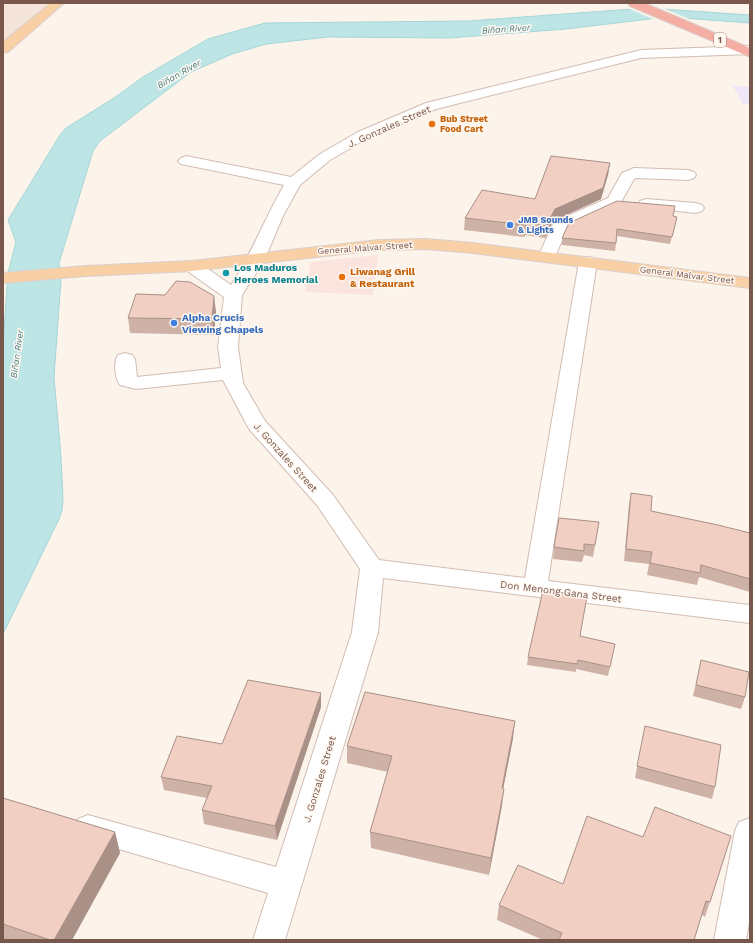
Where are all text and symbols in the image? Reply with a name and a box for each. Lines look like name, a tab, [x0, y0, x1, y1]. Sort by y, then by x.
water label: Biñan River	[481, 22, 531, 36]
road number: 1	[714, 33, 726, 47]
water label: Biñan River	[155, 57, 203, 91]
street label: J. Gonzales Street	[346, 103, 433, 150]
place label: Bub Street Food Cart	[440, 114, 488, 134]
marker: Bub Street Food Cart	[427, 119, 437, 129]
place label: JMB Sounds & Lights	[518, 215, 573, 235]
marker: JMB Sounds & Lights	[505, 220, 515, 230]
street label: General Malvar Street	[317, 240, 413, 256]
place label: Los Maduros Heroes Memorial	[234, 262, 319, 285]
street label: General Malvar Street	[639, 264, 735, 286]
place label: Liwanag Grill & Restaurant	[350, 266, 416, 289]
marker: Los Maduros Heroes Memorial	[221, 268, 231, 278]
marker: Liwanag Grill & Restaurant	[337, 272, 347, 282]
place label: Alpha Crucis Viewing Chapels	[182, 312, 264, 335]
marker: Alpha Crucis Viewing Chapels	[169, 318, 179, 328]
water label: Biñan River	[9, 329, 25, 379]
street label: J. Gonzales Street	[252, 420, 320, 495]
street label: Don Menong Gana Street	[500, 579, 623, 604]
street label: J. Gonzales Street	[301, 734, 338, 824]

